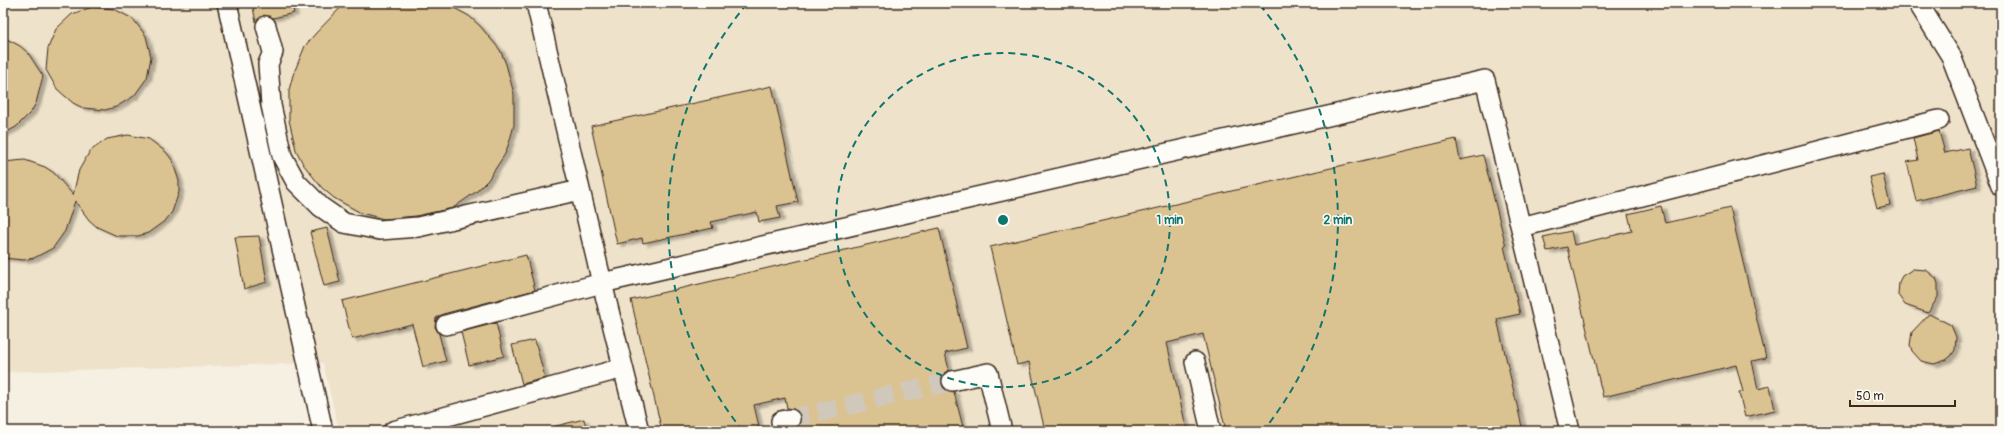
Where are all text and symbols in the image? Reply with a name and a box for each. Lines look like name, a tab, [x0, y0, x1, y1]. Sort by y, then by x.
centre of rings	[996, 213, 1010, 227]
text: 1 min	[1157, 213, 1184, 228]
text: 2 min	[1324, 213, 1353, 228]
scale bar	[1850, 382, 1955, 408]
text: 50 m	[1856, 389, 1884, 404]

